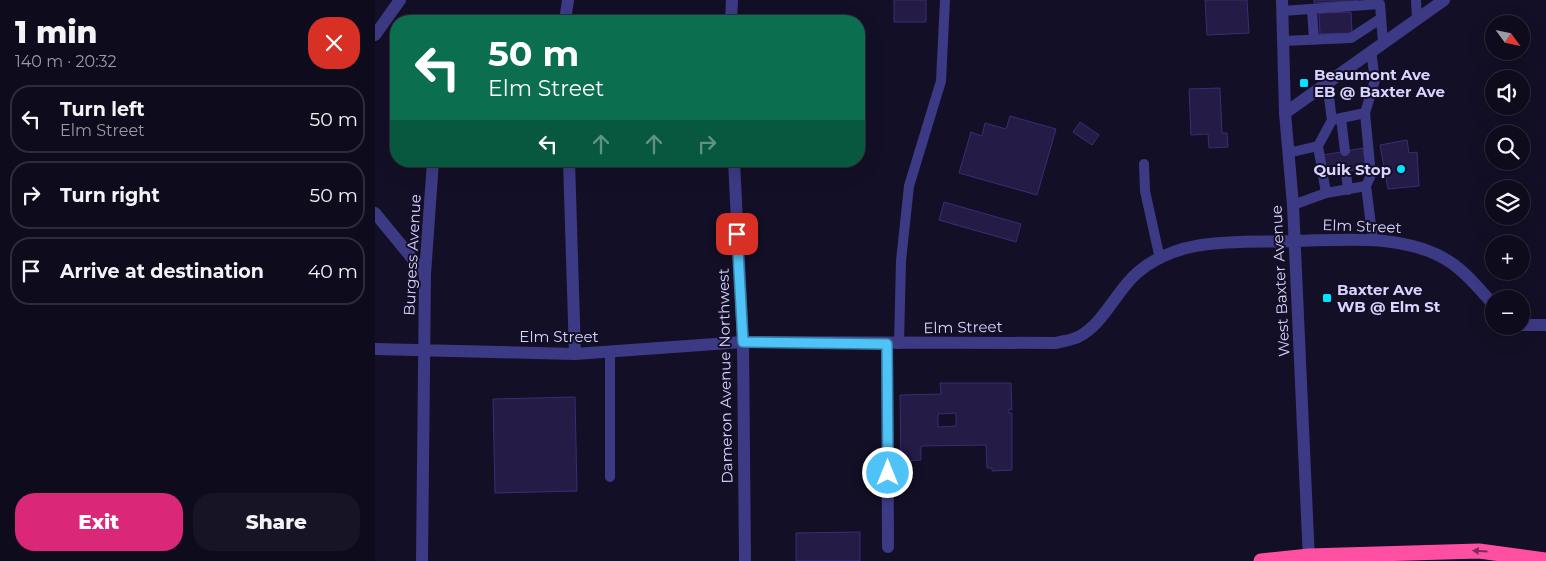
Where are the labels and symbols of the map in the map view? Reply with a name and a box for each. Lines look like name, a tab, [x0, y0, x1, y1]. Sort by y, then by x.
north arrow	[1485, 15, 1530, 60]
place label: Beaumont Ave EB @ Baxter Ave	[1314, 65, 1445, 101]
marker: Beaumont Ave EB @ Baxter Ave	[1298, 77, 1310, 89]
place label: Quik Stop	[1313, 160, 1391, 179]
marker: Quik Stop	[1395, 163, 1407, 175]
street label: Burgess Avenue	[399, 194, 425, 316]
street label: West Baxter Avenue	[1267, 205, 1293, 357]
pin	[716, 213, 758, 255]
street label: Elm Street	[1322, 215, 1402, 237]
street label: Dameron Avenue Northwest	[714, 268, 736, 484]
place label: Baxter Ave WB @ Elm St	[1337, 280, 1441, 316]
marker: Baxter Ave WB @ Elm St	[1321, 292, 1333, 304]
street label: Elm Street	[923, 317, 1003, 337]
street label: Elm Street	[519, 327, 599, 346]
position arrow	[861, 446, 913, 498]
one-way arrow	[1472, 547, 1488, 555]

